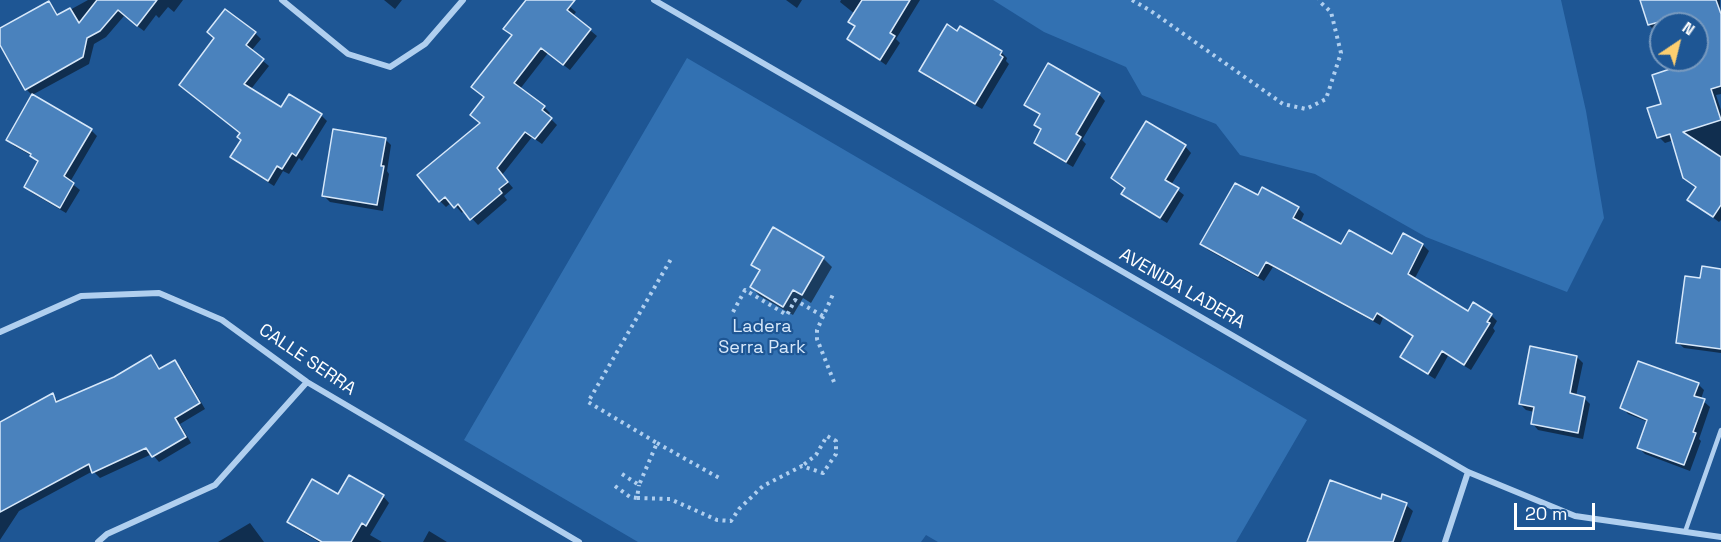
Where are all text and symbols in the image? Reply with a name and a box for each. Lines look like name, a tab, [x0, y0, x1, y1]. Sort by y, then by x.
north arrow	[1649, 12, 1709, 72]
text: N	[1678, 17, 1699, 40]
street label: AVENIDA LADERA	[1115, 244, 1249, 334]
park label: Ladera Serra Park	[718, 316, 806, 358]
street label: CALLE SERRA	[254, 320, 360, 400]
scale bar	[1517, 491, 1598, 529]
text: 20 m	[1525, 502, 1568, 525]

